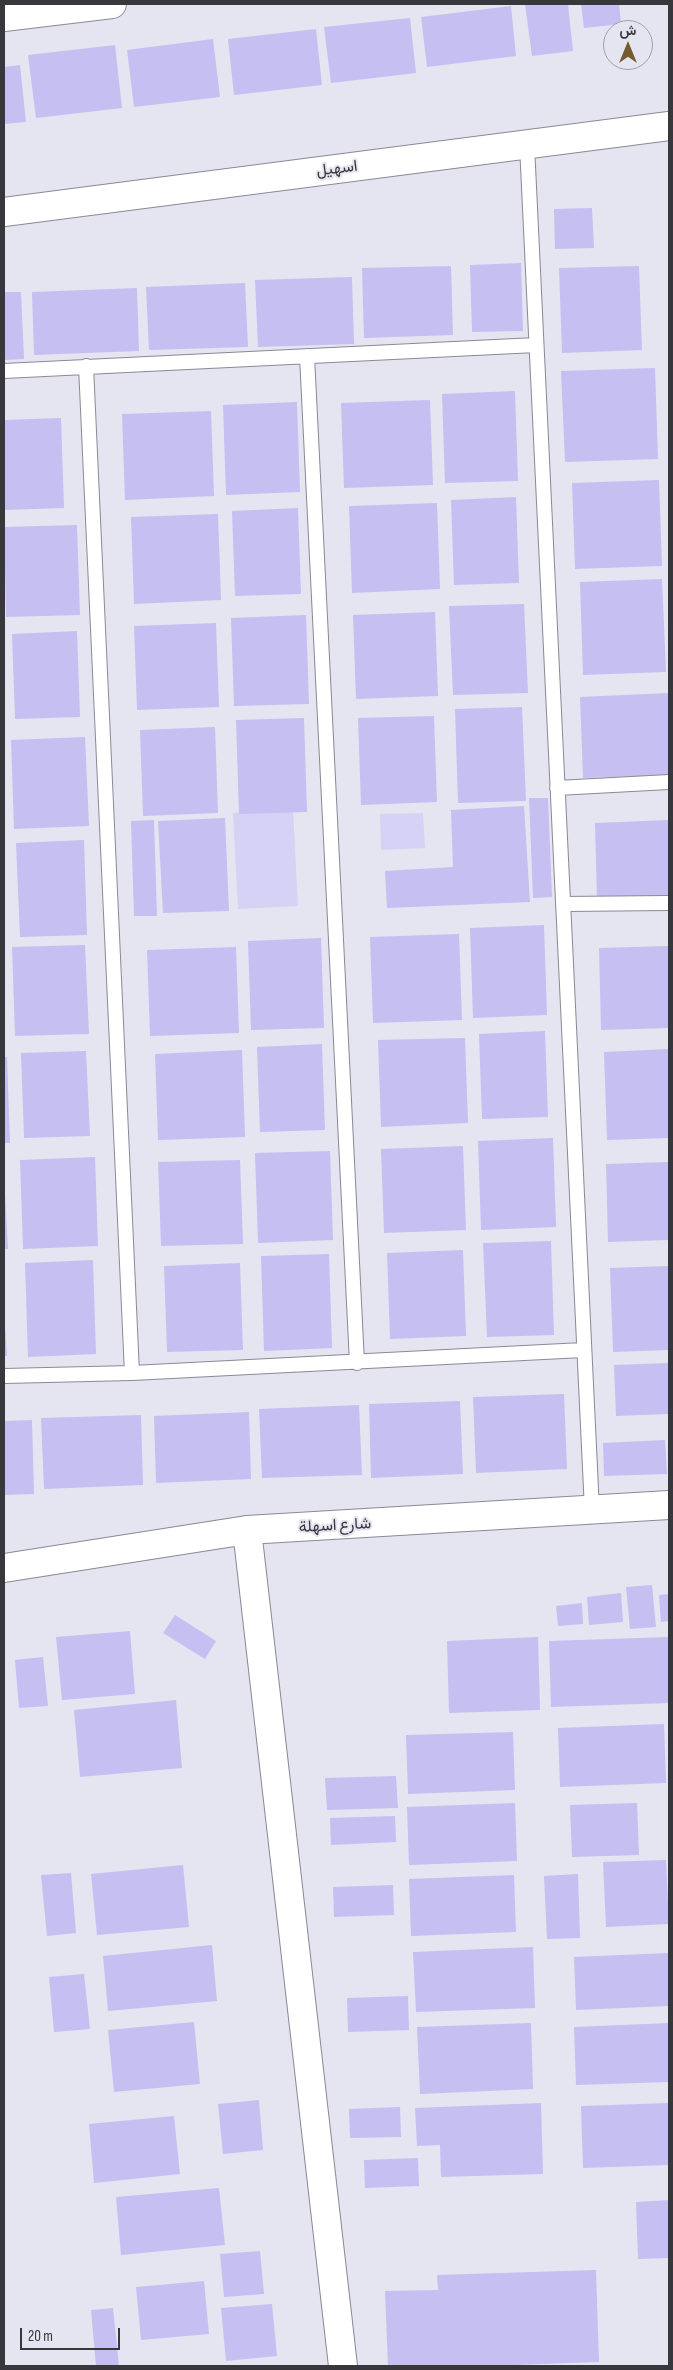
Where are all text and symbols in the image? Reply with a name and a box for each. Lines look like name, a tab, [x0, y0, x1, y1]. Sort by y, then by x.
north arrow	[603, 20, 653, 70]
text: ش	[620, 22, 636, 39]
street label: اسهيل	[315, 157, 359, 181]
street label: شارع اسهلة	[298, 1515, 372, 1537]
scale bar	[22, 2318, 122, 2350]
text: 20 m	[28, 2327, 53, 2346]

